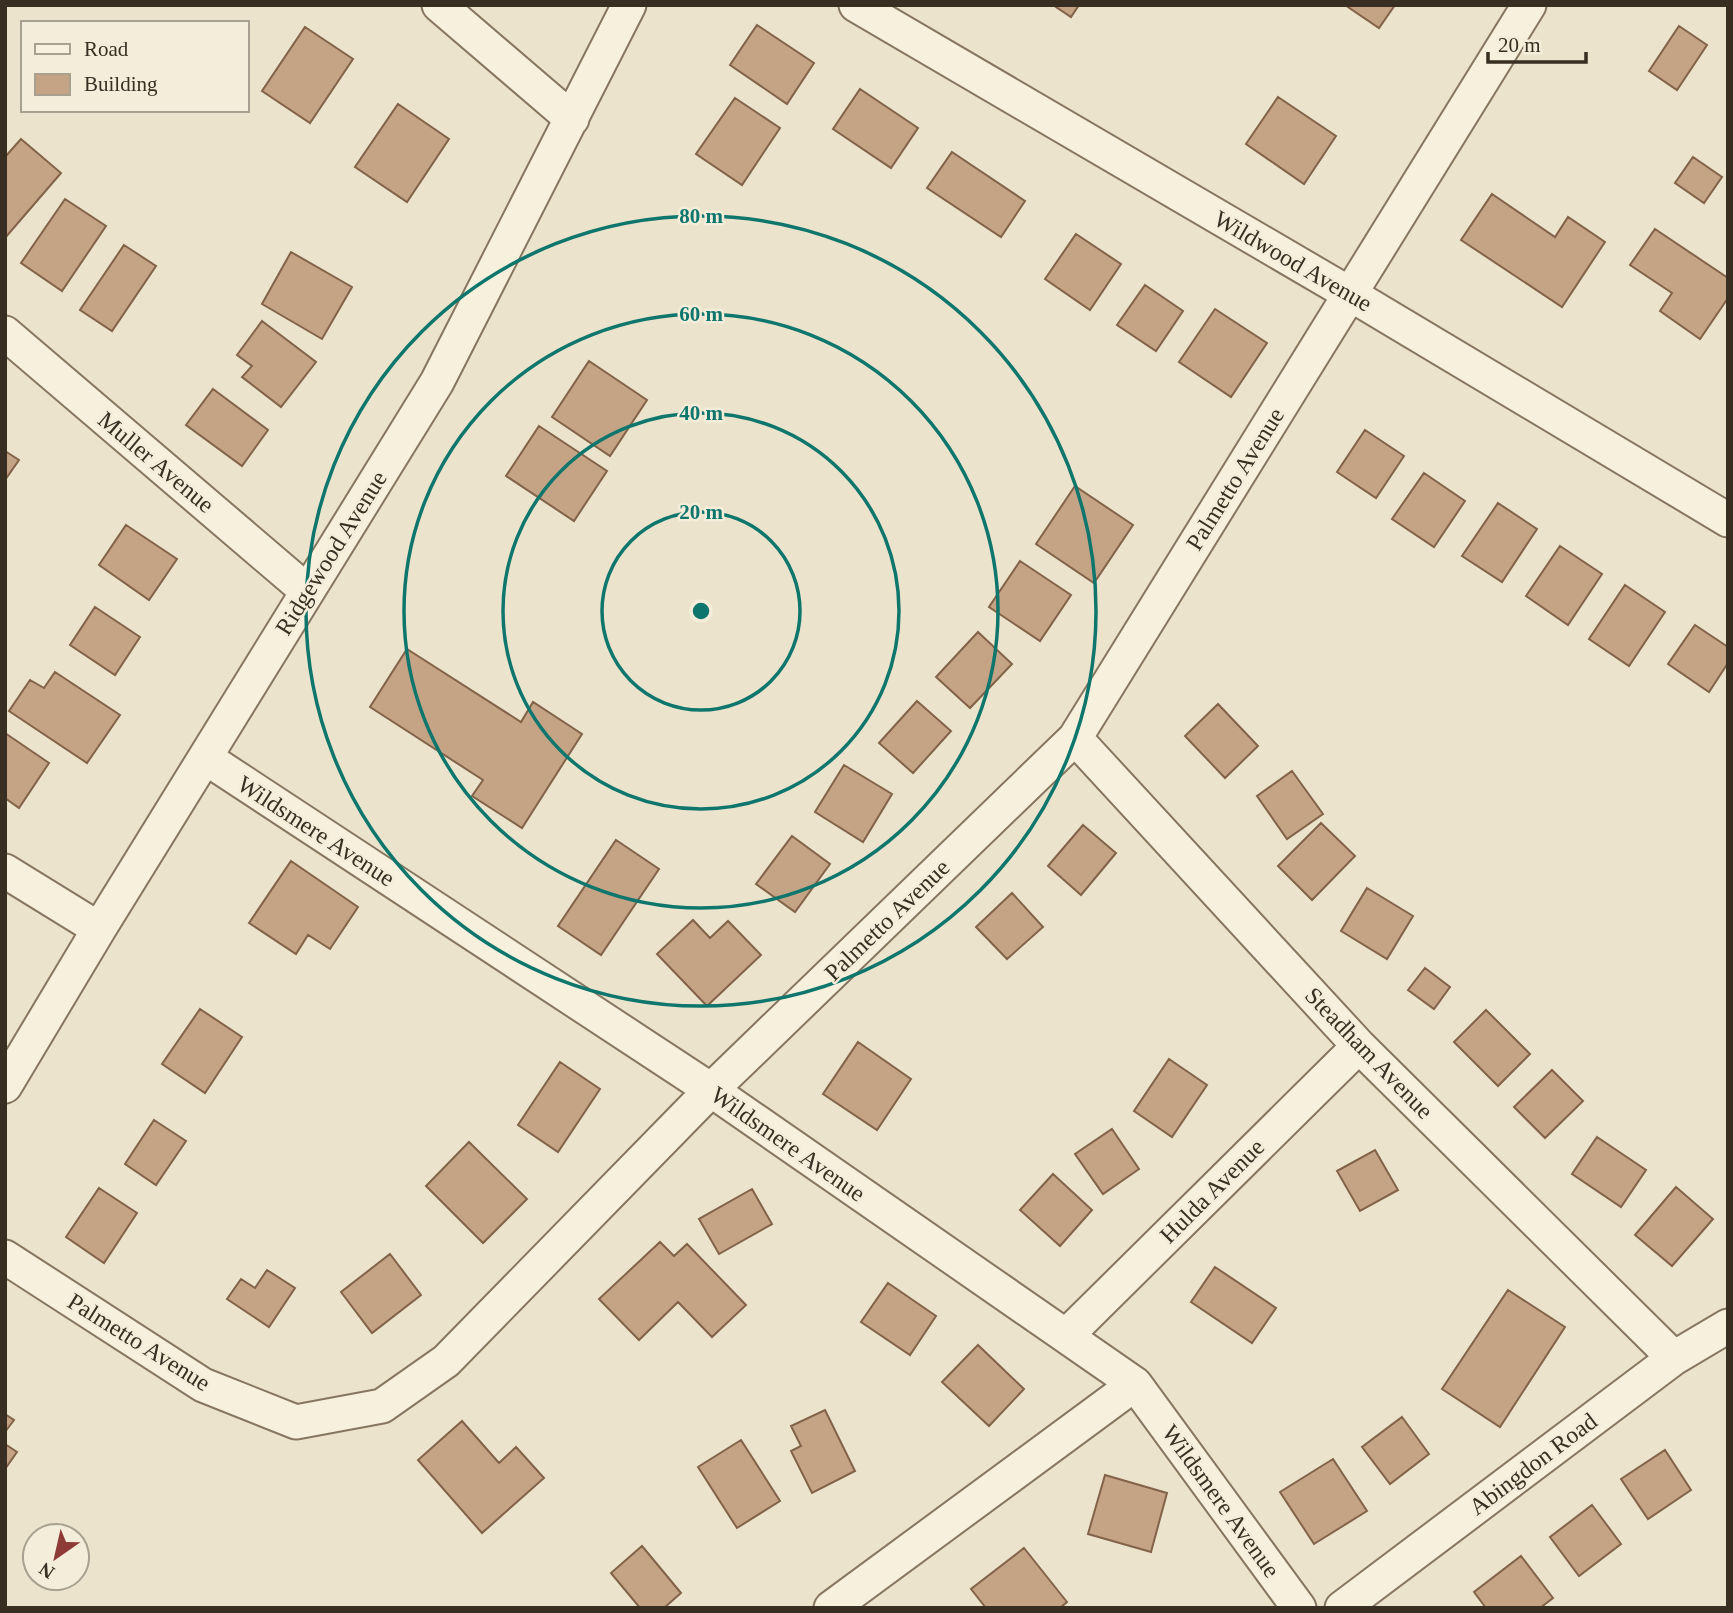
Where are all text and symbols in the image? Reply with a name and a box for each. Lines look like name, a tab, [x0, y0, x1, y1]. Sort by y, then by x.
legend	[21, 21, 248, 112]
scale bar	[1488, 21, 1586, 65]
text: 20 m	[1498, 33, 1541, 57]
text: Road	[84, 37, 129, 61]
text: Building	[84, 72, 158, 96]
text: 80 m	[679, 204, 723, 228]
street label: Wildwood Avenue	[1209, 205, 1377, 317]
text: 60 m	[679, 302, 723, 326]
text: 40 m	[679, 401, 723, 425]
street label: Palmetto Avenue	[1181, 403, 1289, 555]
street label: Muller Avenue	[93, 406, 219, 518]
street label: Ridgewood Avenue	[270, 466, 392, 640]
text: 20 m	[679, 500, 723, 524]
centre of rings	[689, 599, 713, 623]
street label: Wildsmere Avenue	[233, 771, 399, 891]
street label: Palmetto Avenue	[819, 854, 955, 986]
street label: Steadham Avenue	[1300, 982, 1438, 1124]
street label: Wildsmere Avenue	[706, 1081, 870, 1207]
street label: Hulda Avenue	[1155, 1134, 1269, 1248]
street label: Palmetto Avenue	[63, 1288, 215, 1396]
street label: Abingdon Road	[1464, 1408, 1602, 1520]
street label: Wildsmere Avenue	[1157, 1420, 1285, 1582]
north arrow	[21, 1522, 91, 1592]
text: N	[35, 1558, 58, 1583]

